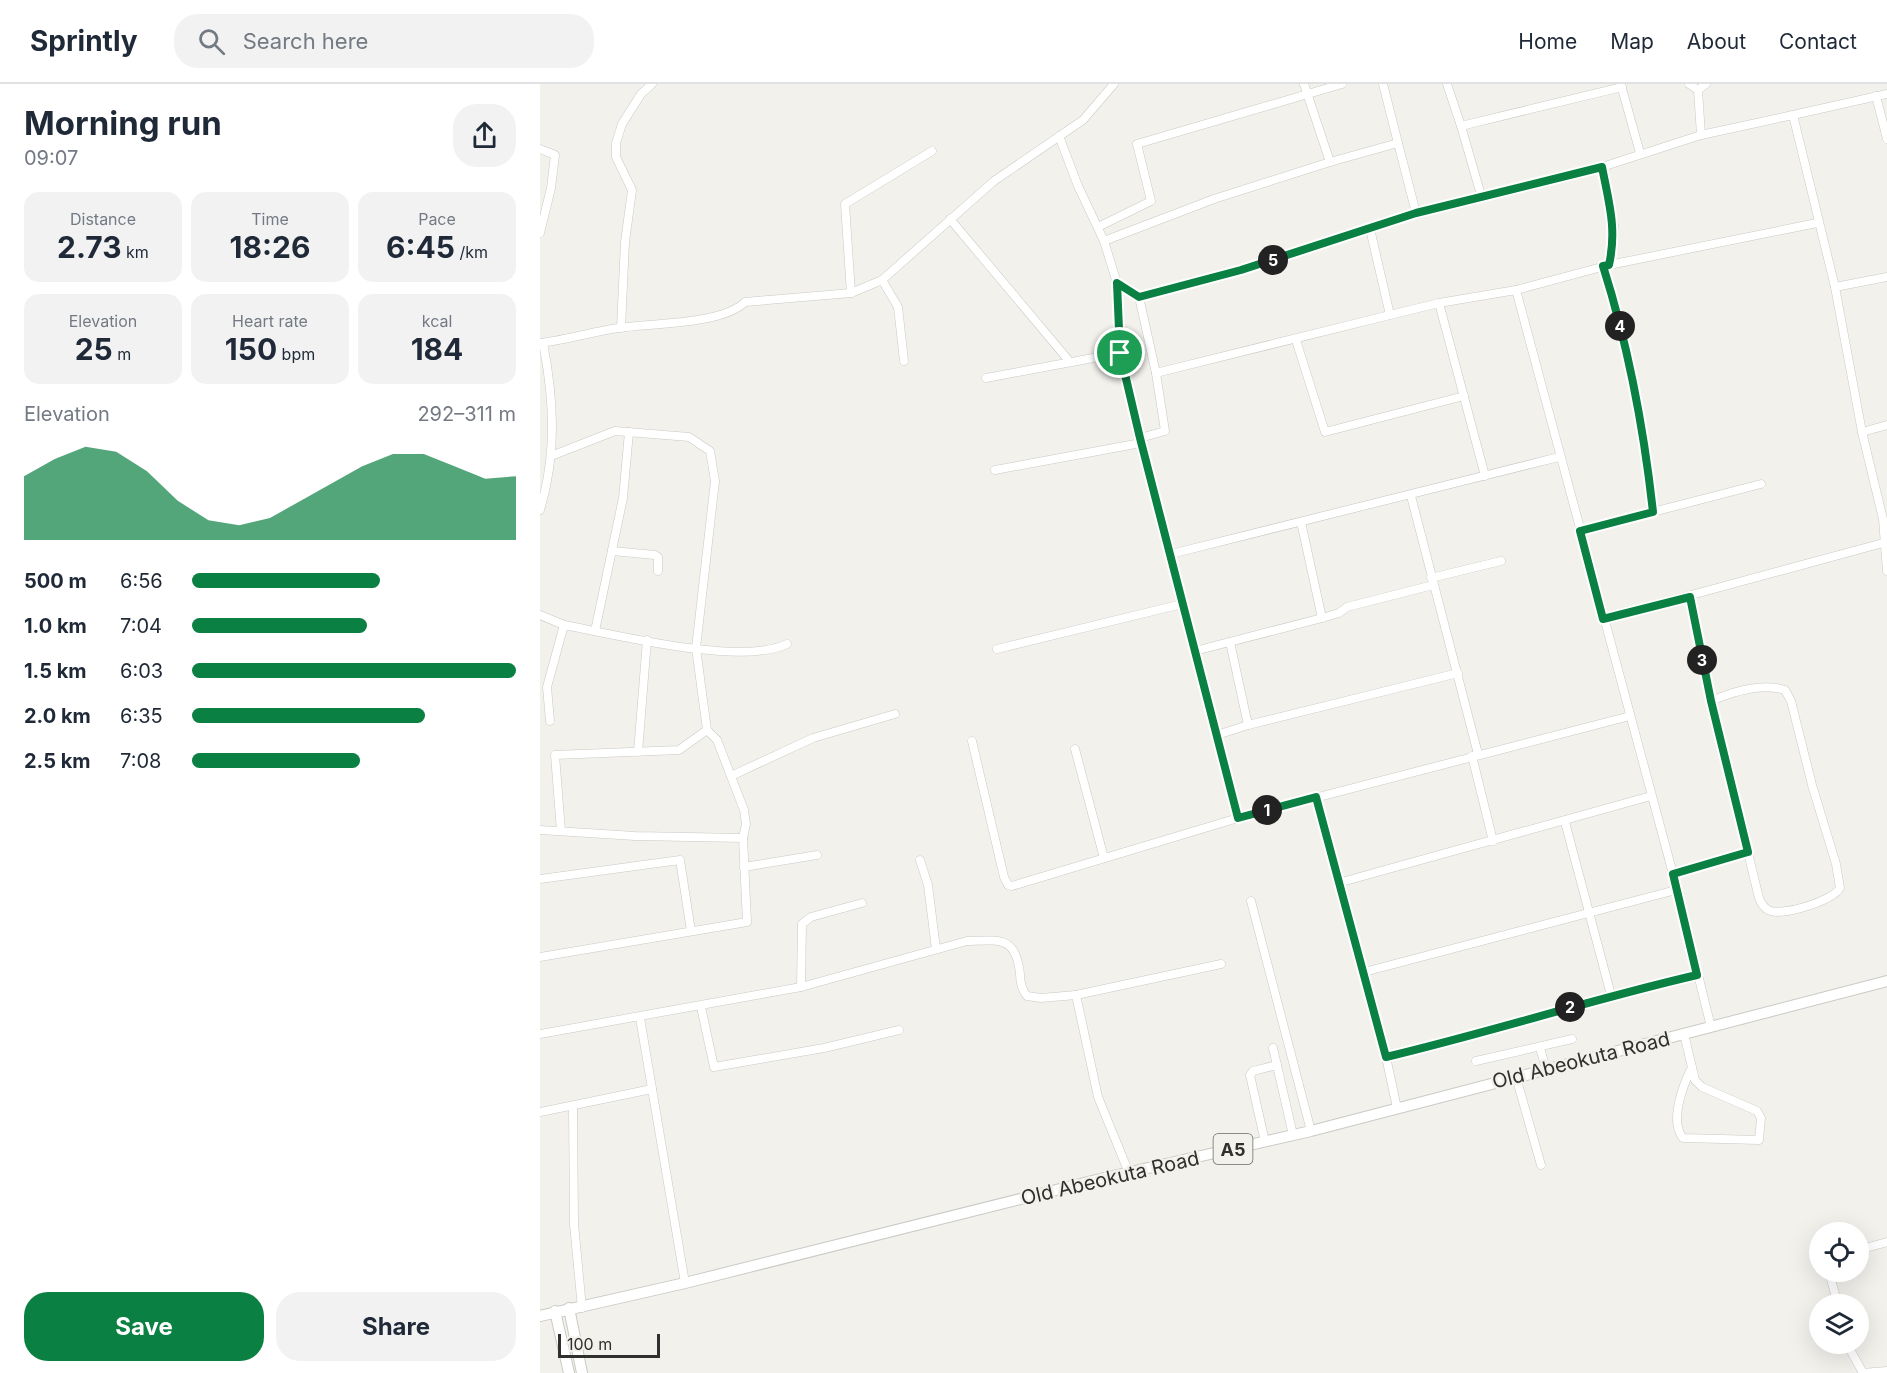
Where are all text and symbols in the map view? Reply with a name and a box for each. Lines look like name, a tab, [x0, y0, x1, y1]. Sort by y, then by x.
search box	[174, 14, 594, 68]
text: Sprintly	[30, 24, 138, 58]
icon: search	[195, 25, 228, 58]
text: Search here	[243, 28, 368, 54]
text: Home	[1518, 29, 1577, 54]
text: Map	[1610, 29, 1654, 54]
text: About	[1687, 29, 1746, 54]
text: Contact	[1779, 29, 1857, 54]
text: Morning run	[24, 103, 222, 143]
button: share	[453, 104, 516, 167]
text: 09:07	[24, 146, 78, 170]
text: Distance	[70, 209, 136, 229]
text: Time	[251, 209, 289, 229]
text: Pace	[418, 209, 456, 229]
text: 2.73	[57, 229, 122, 265]
text: 18:26	[230, 229, 310, 265]
text: 6:45	[386, 229, 455, 265]
text: km	[122, 242, 149, 262]
text: /km	[455, 242, 488, 262]
pin: 5	[1258, 245, 1288, 275]
text: 5	[1268, 250, 1278, 270]
text: Elevation	[69, 311, 137, 331]
text: Heart rate	[232, 311, 308, 331]
text: kcal	[422, 311, 452, 331]
pin: 4	[1605, 311, 1635, 341]
text: 4	[1615, 316, 1625, 336]
pin	[1094, 327, 1145, 378]
text: 25	[75, 331, 113, 367]
text: 150	[225, 331, 277, 367]
text: 184	[411, 331, 463, 367]
icon: arrive	[1103, 336, 1136, 369]
text: m	[113, 344, 131, 364]
text: bpm	[277, 344, 315, 364]
text: Elevation	[24, 402, 110, 426]
text: 292–311 m	[417, 402, 516, 426]
text: 500 m	[24, 569, 87, 593]
text: 6:56	[120, 569, 163, 593]
text: 1.0 km	[24, 614, 87, 638]
text: 7:04	[120, 614, 162, 638]
pin: 3	[1687, 645, 1717, 675]
text: 3	[1697, 650, 1707, 670]
text: 1.5 km	[24, 659, 87, 683]
text: 6:03	[120, 659, 163, 683]
text: 2.0 km	[24, 704, 91, 728]
text: 6:35	[120, 704, 163, 728]
text: 2.5 km	[24, 749, 91, 773]
text: 7:08	[120, 749, 161, 773]
pin: 1	[1252, 795, 1282, 825]
text: 1	[1264, 800, 1270, 820]
pin: 2	[1555, 992, 1585, 1022]
text: 2	[1565, 997, 1575, 1017]
street label: Old Abeokuta Road	[1490, 1026, 1672, 1094]
road number: A5	[1214, 1134, 1252, 1164]
street label: Old Abeokuta Road	[1019, 1146, 1201, 1210]
map controls	[1809, 1222, 1869, 1354]
button: locate	[1809, 1222, 1869, 1282]
button: Save	[24, 1292, 264, 1361]
button: Share	[276, 1292, 516, 1361]
button: layers	[1809, 1294, 1869, 1354]
scale bar	[558, 1331, 660, 1358]
text: 100 m	[567, 1334, 612, 1354]

